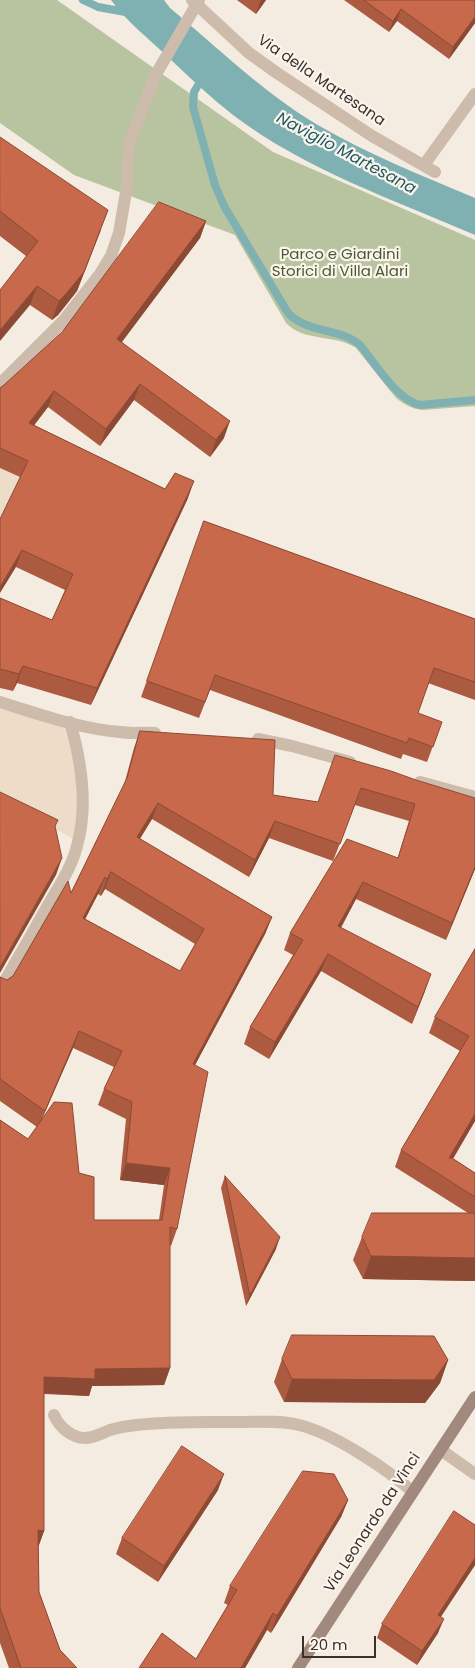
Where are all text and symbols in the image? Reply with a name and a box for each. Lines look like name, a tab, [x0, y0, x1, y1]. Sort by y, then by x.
street label: Via della Martesana	[254, 32, 388, 130]
water label: Naviglio Martesana	[273, 109, 419, 199]
park label: Parco e Giardini Storici di Villa Alari	[272, 246, 408, 281]
street label: Via Leonardo da Vinci	[321, 1450, 425, 1596]
scale bar	[305, 1626, 379, 1658]
text: 20 m	[310, 1634, 348, 1655]

